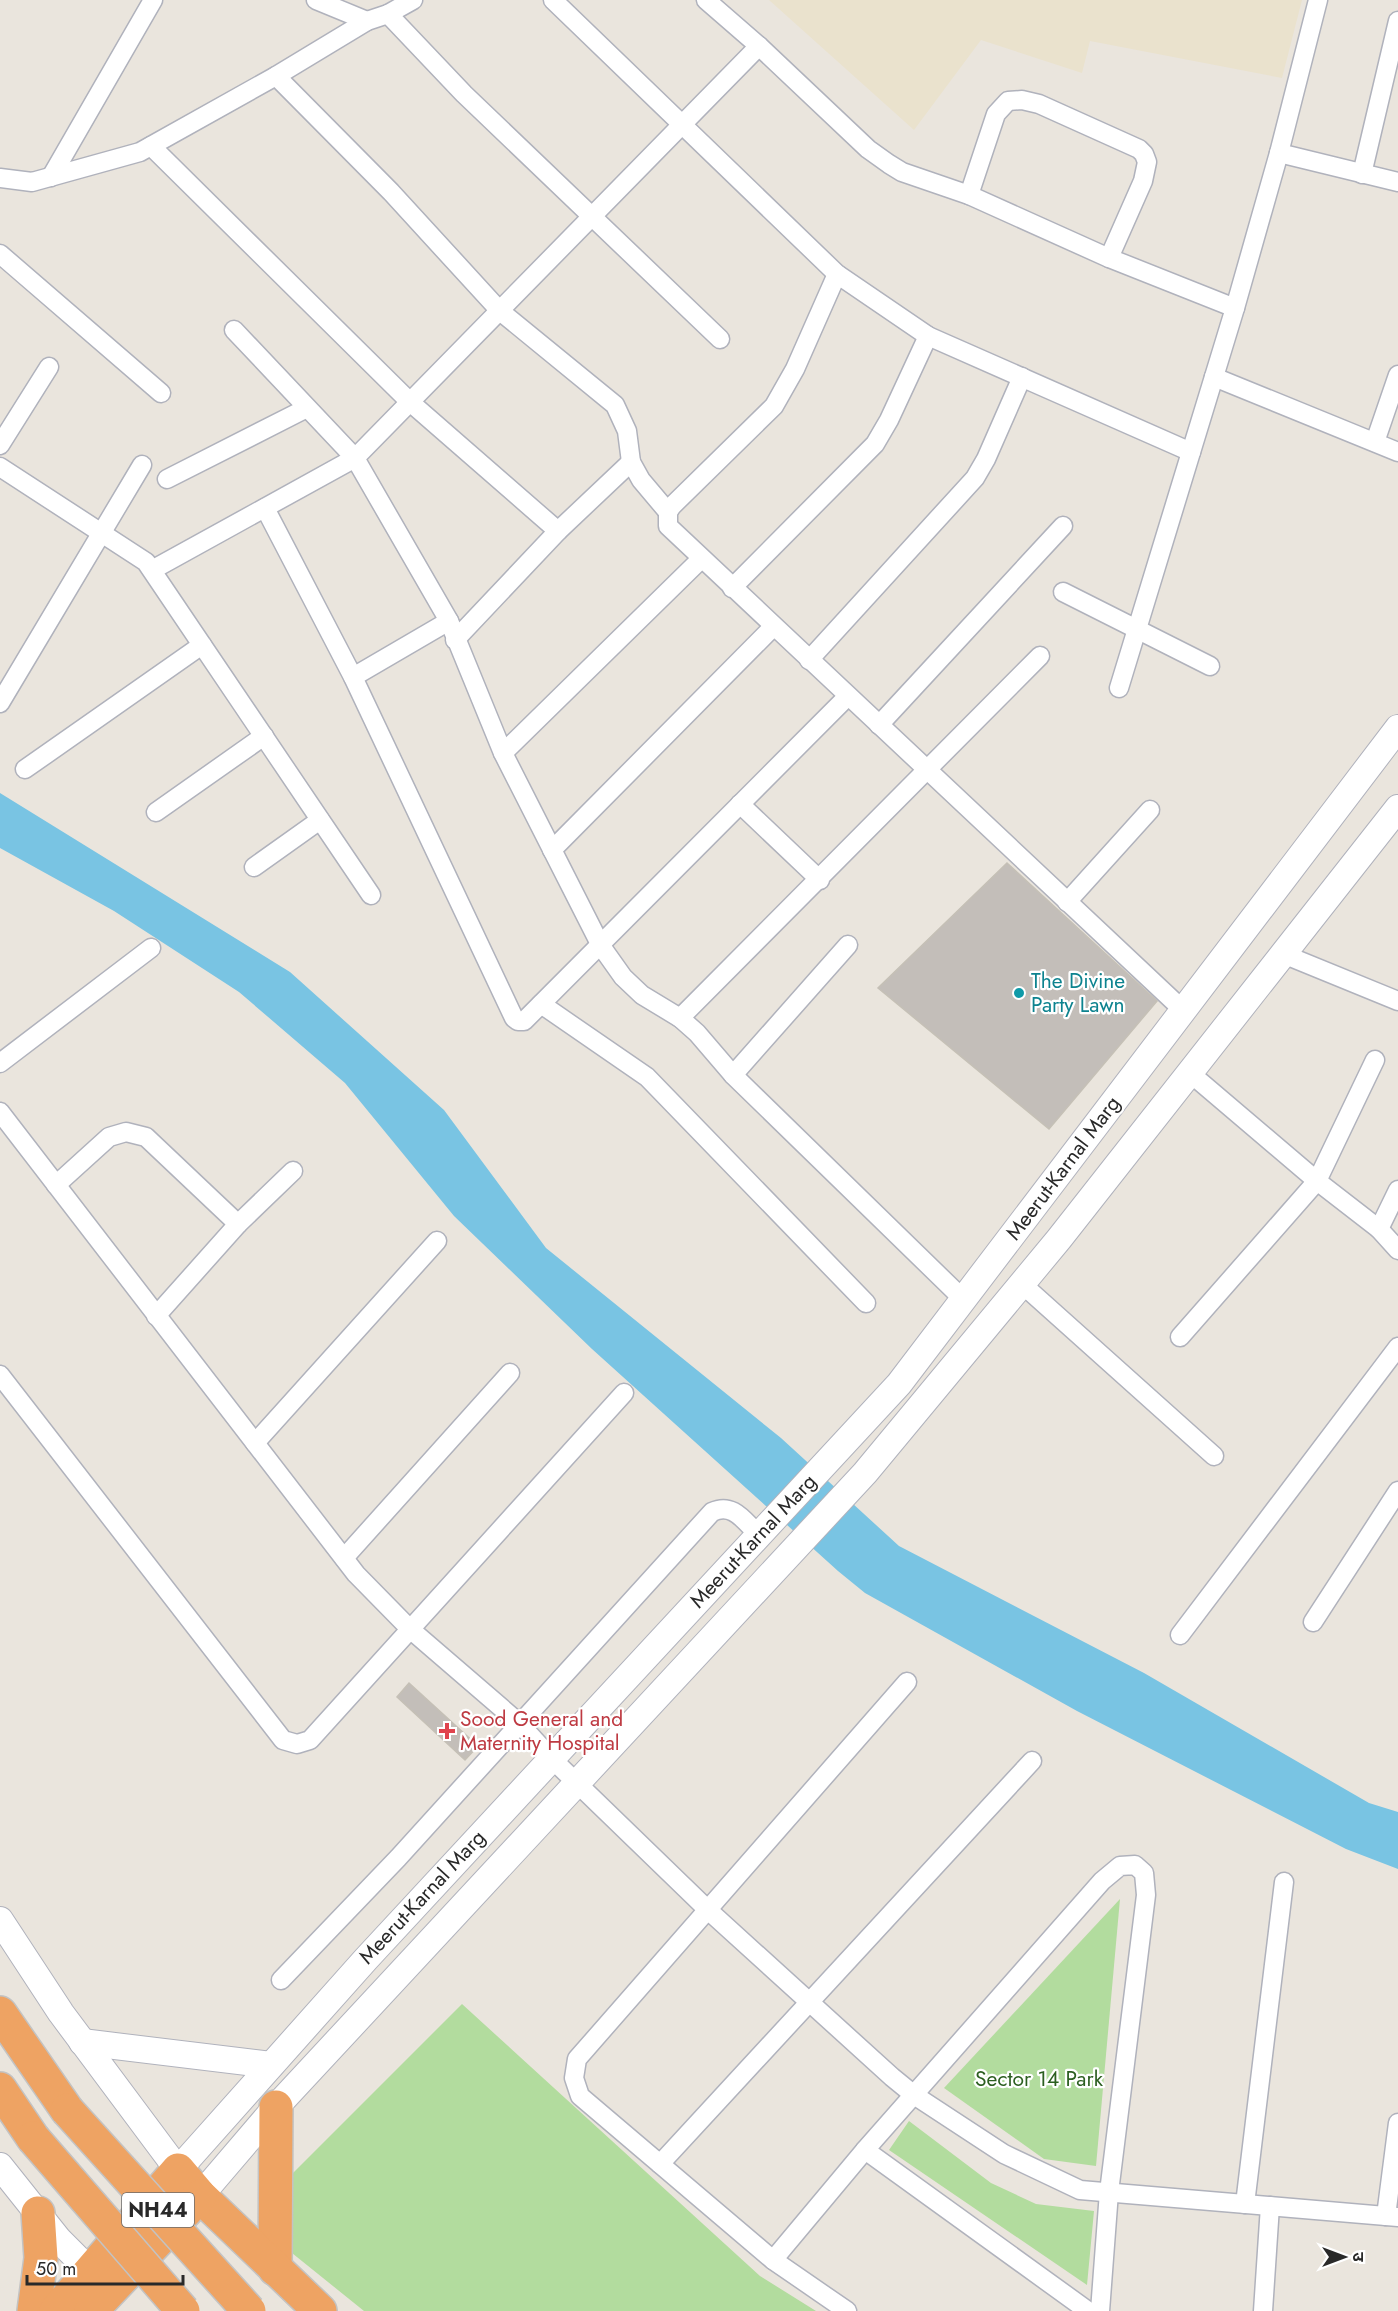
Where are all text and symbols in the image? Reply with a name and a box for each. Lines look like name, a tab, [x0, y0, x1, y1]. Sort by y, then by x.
place label: The Divine Party Lawn	[1031, 966, 1125, 1020]
marker: The Divine Party Lawn	[1012, 986, 1026, 1000]
street label: Meerut-Karnal Marg	[999, 1090, 1127, 1246]
street label: Meerut-Karnal Marg	[683, 1467, 823, 1615]
place label: Sood General and Maternity Hospital	[460, 1704, 623, 1758]
marker: Sood General and Maternity Hospital	[438, 1722, 456, 1740]
street label: Meerut-Karnal Marg	[352, 1823, 492, 1971]
park label: Sector 14 Park	[975, 2064, 1104, 2094]
road number: NH44	[122, 2193, 194, 2227]
north arrow	[1314, 2227, 1374, 2287]
scale bar	[27, 2248, 183, 2286]
text: उ	[1347, 2252, 1370, 2262]
text: 50 m	[36, 2256, 76, 2282]

